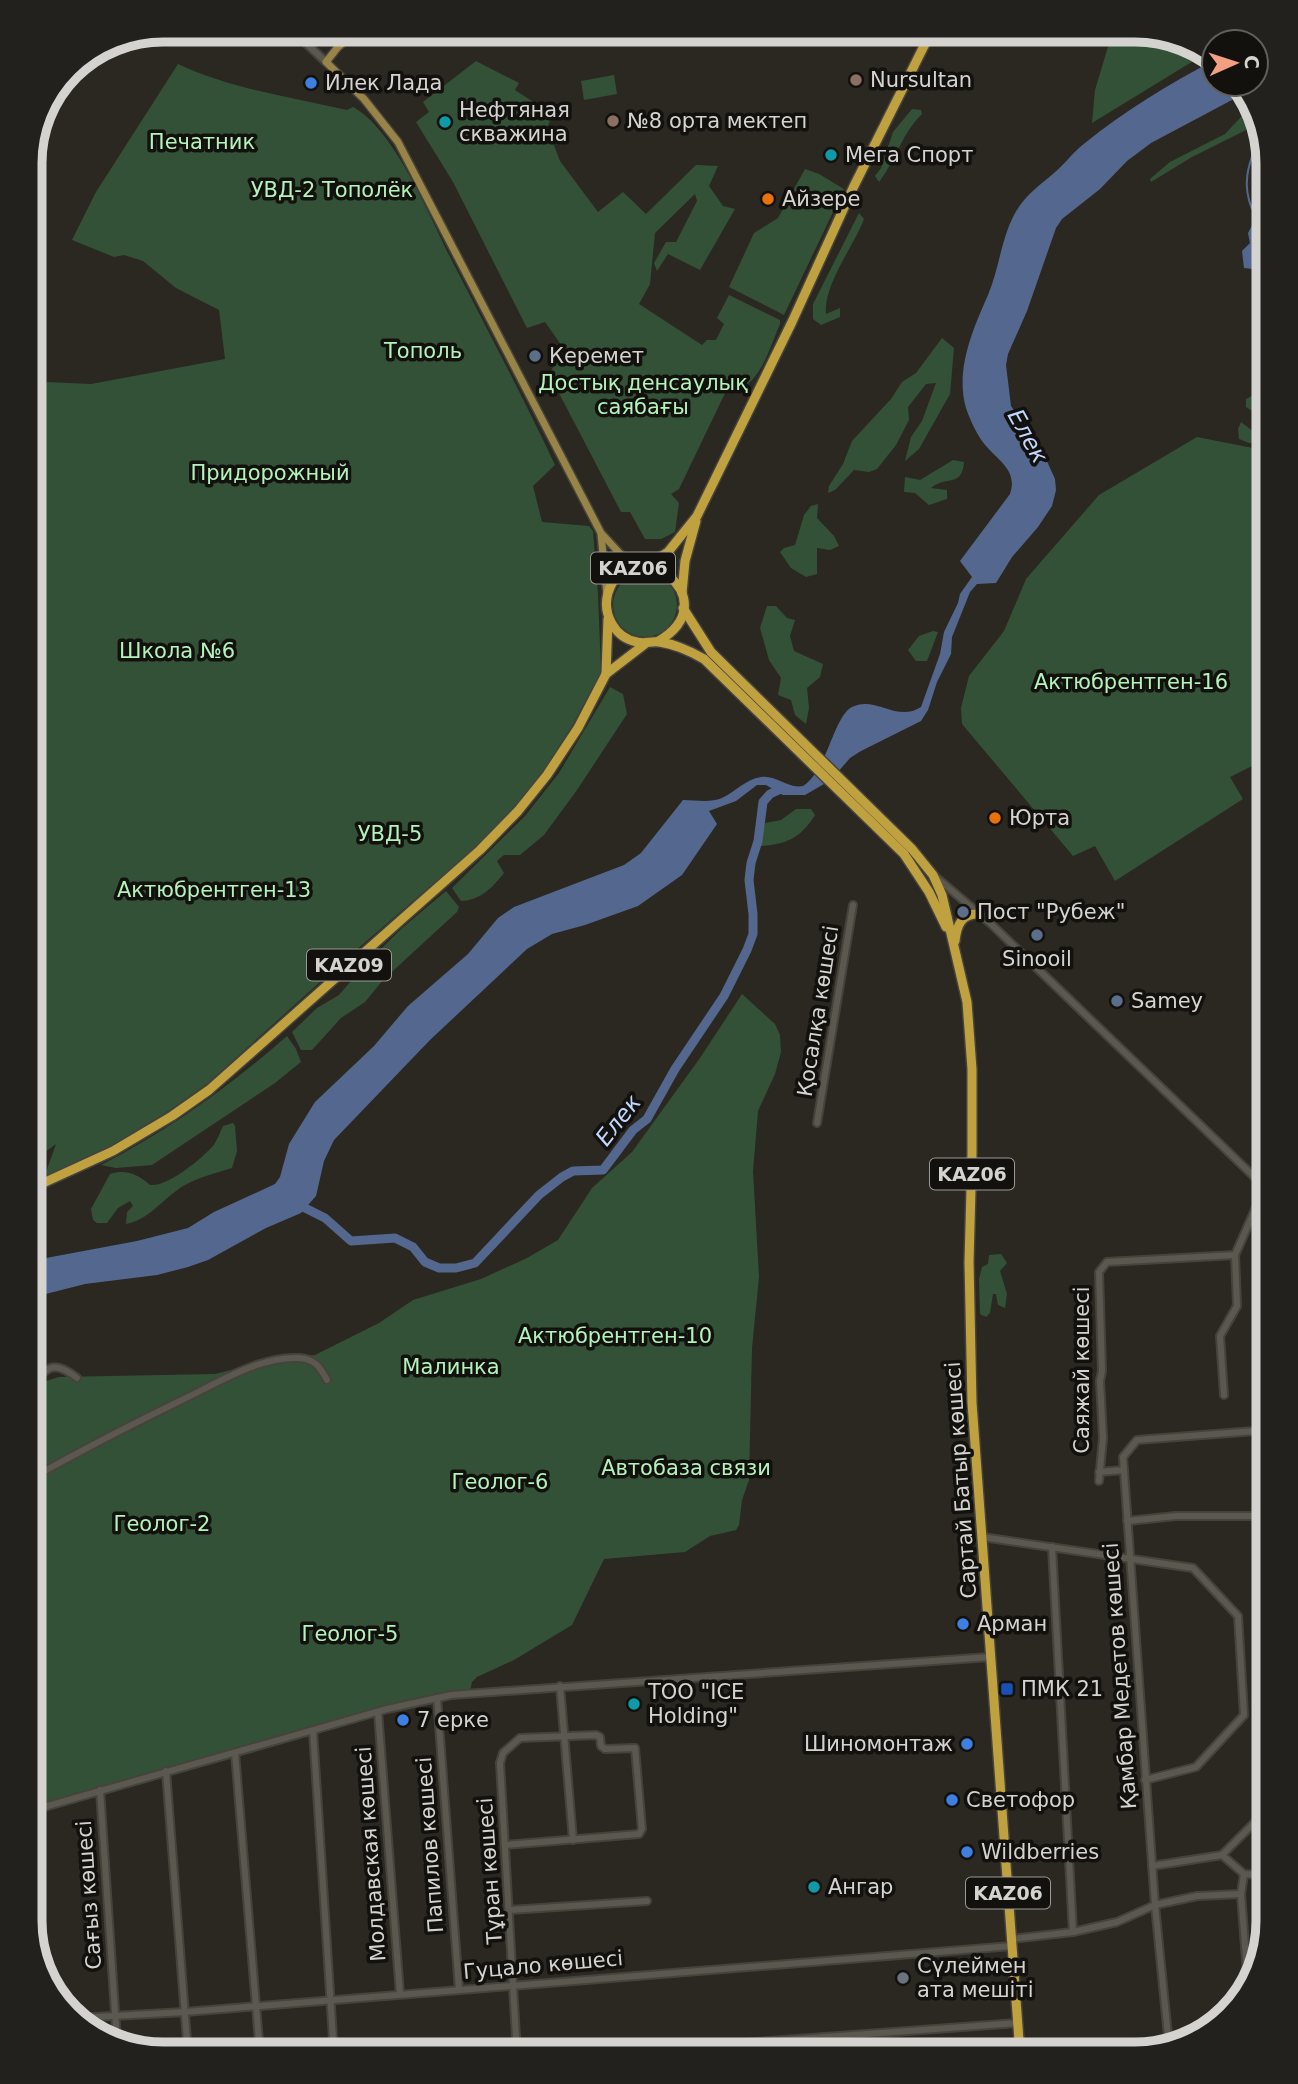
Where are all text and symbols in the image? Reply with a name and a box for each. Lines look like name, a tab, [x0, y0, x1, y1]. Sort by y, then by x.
north arrow	[1200, 28, 1270, 98]
text: С	[1241, 55, 1263, 70]
place label: Nursultan	[870, 68, 972, 92]
place label: Илек Лада	[325, 71, 442, 95]
marker: Nursultan	[848, 72, 864, 88]
marker: Илек Лада	[303, 75, 319, 91]
place label: Нефтяная скважина	[459, 98, 570, 146]
place label: №8 орта мектеп	[627, 109, 807, 133]
marker: №8 орта мектеп	[605, 113, 621, 129]
marker: Нефтяная скважина	[437, 114, 453, 130]
park label: Печатник	[149, 130, 255, 154]
place label: Мега Спорт	[845, 143, 973, 167]
marker: Мега Спорт	[823, 147, 839, 163]
park label: УВД-2 Тополёк	[251, 178, 413, 202]
place label: Айзере	[782, 187, 860, 211]
marker: Айзере	[760, 191, 776, 207]
park label: Тополь	[383, 339, 462, 363]
place label: Керемет	[549, 344, 644, 368]
marker: Керемет	[527, 348, 543, 364]
park label: Достық денсаулық саябағы	[538, 371, 748, 419]
water label: Елек	[1003, 405, 1053, 467]
park label: Придорожный	[190, 461, 350, 485]
road number: KАZ06	[591, 552, 675, 583]
park label: Школа №6	[119, 639, 235, 663]
park label: Актюбрентген-16	[1034, 670, 1228, 694]
place label: Юрта	[1009, 806, 1070, 830]
marker: Юрта	[987, 810, 1003, 826]
park label: УВД-5	[358, 822, 422, 846]
park label: Актюбрентген-13	[117, 878, 311, 902]
place label: Пост "Рубеж"	[977, 900, 1125, 924]
marker: Пост "Рубеж"	[955, 904, 971, 920]
street label: Қосалқа көшесі	[793, 924, 843, 1098]
marker: Sinooil	[1029, 927, 1045, 943]
place label: Sinooil	[1002, 947, 1072, 971]
road number: KAZ09	[307, 950, 391, 981]
place label: Samey	[1131, 989, 1203, 1013]
marker: Samey	[1109, 993, 1125, 1009]
water label: Елек	[590, 1089, 646, 1151]
road number: KАZ06	[930, 1158, 1014, 1190]
street label: Саяжай көшесі	[1070, 1286, 1094, 1454]
park label: Актюбрентген-10	[518, 1324, 712, 1348]
park label: Малинка	[402, 1355, 500, 1379]
street label: Сартай Батыр көшесі	[941, 1361, 981, 1599]
park label: Автобаза связи	[601, 1456, 771, 1480]
park label: Геолог-6	[452, 1470, 548, 1494]
park label: Геолог-2	[114, 1512, 210, 1536]
street label: Қамбар Медетов көшесі	[1099, 1542, 1141, 1810]
place label: Арман	[977, 1612, 1047, 1636]
marker: Арман	[955, 1616, 971, 1632]
park label: Геолог-5	[302, 1622, 398, 1646]
place label: ПМК 21	[1021, 1677, 1103, 1701]
place label: ТОО "ICE Holding"	[647, 1680, 744, 1728]
marker: ПМК 21	[999, 1681, 1015, 1697]
marker: ТОО "ICE Holding"	[626, 1696, 642, 1712]
place label: 7 ерке	[417, 1708, 489, 1732]
marker: 7 ерке	[395, 1712, 411, 1728]
place label: Шиномонтаж	[804, 1732, 953, 1756]
marker: Шиномонтаж	[959, 1736, 975, 1752]
street label: Молдавская көшесі	[352, 1746, 390, 1962]
street label: Папилов көшесі	[412, 1756, 448, 1934]
place label: Светофор	[966, 1788, 1075, 1812]
marker: Светофор	[944, 1792, 960, 1808]
street label: Тұран көшесі	[473, 1797, 507, 1946]
street label: Сағыз көшесі	[72, 1820, 106, 1970]
place label: Wildberries	[981, 1840, 1099, 1864]
marker: Wildberries	[959, 1844, 975, 1860]
place label: Ангар	[828, 1875, 893, 1899]
road number: KАZ06	[966, 1878, 1050, 1909]
marker: Ангар	[806, 1879, 822, 1895]
street label: Гуцало көшесі	[462, 1946, 624, 1984]
place label: Сүлеймен ата мешіті	[917, 1954, 1034, 2002]
marker: Сүлеймен ата мешіті	[895, 1970, 911, 1986]

